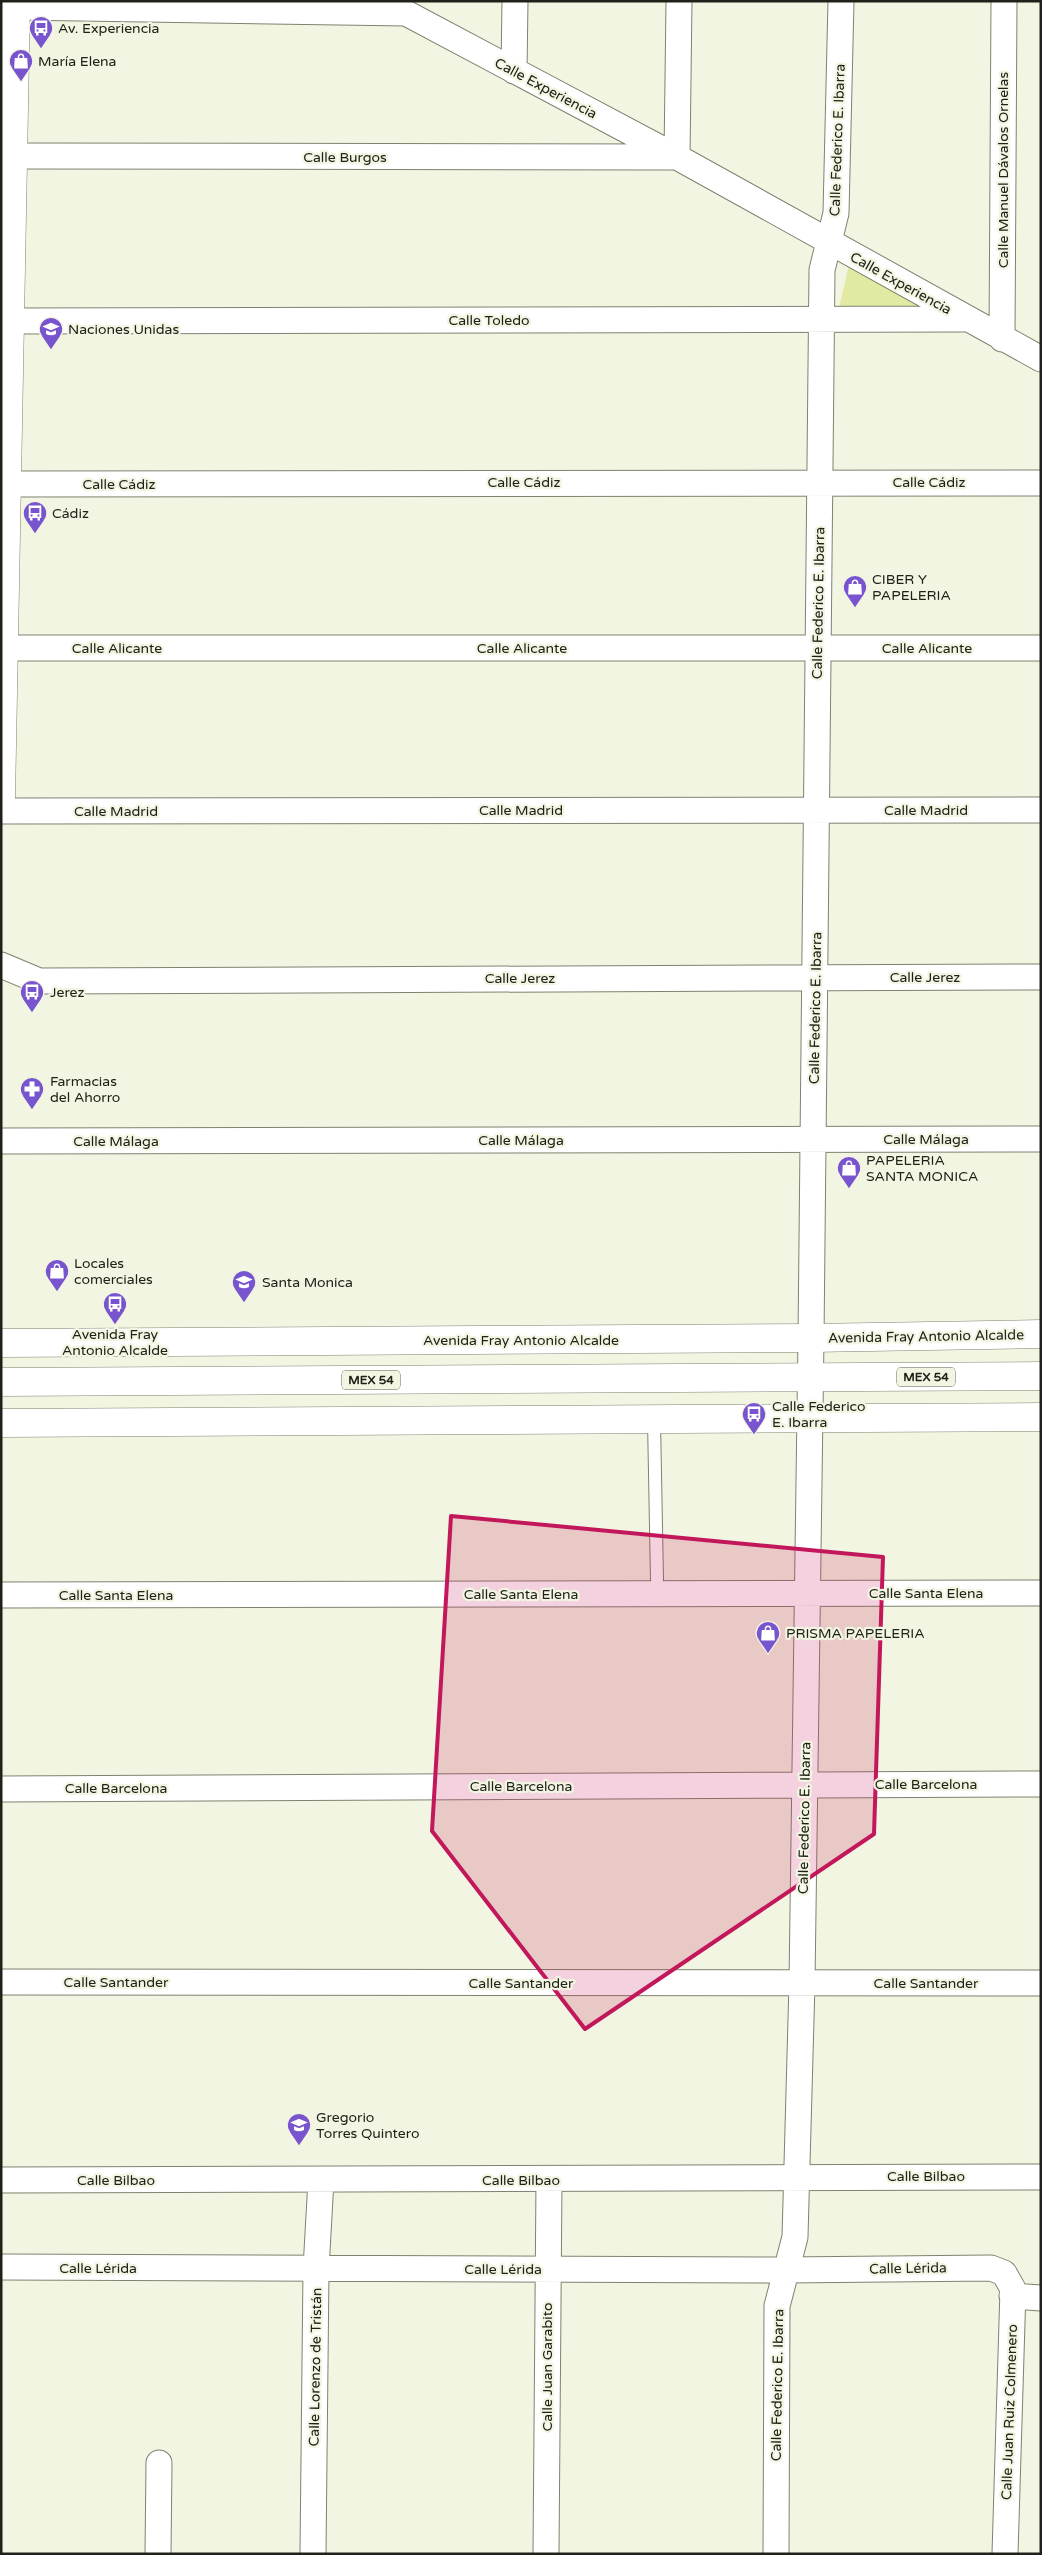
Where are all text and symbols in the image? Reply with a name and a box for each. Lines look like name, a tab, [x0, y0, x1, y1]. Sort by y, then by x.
bus stop icon: Av. Experiencia	[28, 15, 54, 49]
place label: Av. Experiencia	[58, 20, 159, 37]
shop icon: María Elena	[8, 48, 34, 82]
place label: María Elena	[38, 53, 116, 70]
street label: Calle Experiencia	[492, 54, 600, 123]
street label: Calle Federico E. Ibarra	[826, 64, 849, 217]
street label: Calle Manuel Dávalos Ornelas	[995, 72, 1012, 268]
street label: Calle Burgos	[303, 149, 387, 166]
street label: Calle Experiencia	[847, 248, 955, 318]
street label: Calle Toledo	[448, 312, 530, 329]
school or university icon: Naciones Unidas	[38, 316, 64, 350]
place label: Naciones Unidas	[68, 321, 179, 338]
street label: Calle Cádiz	[487, 474, 561, 491]
street label: Calle Cádiz	[892, 474, 966, 491]
street label: Calle Cádiz	[82, 476, 156, 493]
bus stop icon: Cádiz	[22, 500, 48, 534]
place label: Cádiz	[52, 505, 89, 522]
street label: Calle Federico E. Ibarra	[809, 527, 828, 679]
place label: CIBER Y PAPELERIA	[872, 571, 951, 604]
shop icon: CIBER Y PAPELERIA	[842, 574, 868, 608]
street label: Calle Alicante	[72, 640, 162, 657]
street label: Calle Alicante	[477, 640, 567, 657]
street label: Calle Alicante	[882, 640, 972, 657]
street label: Calle Madrid	[479, 802, 563, 819]
street label: Calle Madrid	[884, 802, 968, 819]
street label: Calle Madrid	[74, 803, 158, 820]
street label: Calle Federico E. Ibarra	[806, 932, 825, 1084]
street label: Calle Jerez	[890, 969, 960, 986]
street label: Calle Jerez	[485, 970, 555, 987]
bus stop icon: Jerez	[19, 979, 45, 1013]
place label: Jerez	[50, 984, 85, 1001]
place label: Farmacias del Ahorro	[50, 1073, 120, 1106]
pharmacy icon: Farmacias del Ahorro	[19, 1076, 45, 1110]
street label: Calle Málaga	[883, 1131, 969, 1148]
street label: Calle Málaga	[478, 1132, 564, 1149]
street label: Calle Málaga	[73, 1133, 159, 1150]
place label: PAPELERIA SANTA MONICA	[866, 1152, 978, 1185]
shop icon: PAPELERIA SANTA MONICA	[836, 1155, 862, 1189]
place label: Locales comerciales	[74, 1255, 153, 1288]
shop icon: Locales comerciales	[44, 1258, 70, 1292]
school or university icon: Santa Monica	[231, 1269, 257, 1303]
place label: Santa Monica	[262, 1274, 353, 1291]
bus stop icon: Avenida Fray Antonio Alcalde	[102, 1291, 128, 1325]
place label: Avenida Fray Antonio Alcalde	[62, 1326, 168, 1359]
street label: Avenida Fray Antonio Alcalde	[828, 1326, 1024, 1347]
street label: Avenida Fray Antonio Alcalde	[423, 1332, 619, 1349]
road number: MEX 54	[897, 1368, 955, 1386]
road number: MEX 54	[342, 1370, 400, 1390]
place label: Calle Federico E. Ibarra	[772, 1398, 866, 1431]
bus stop icon: Calle Federico E. Ibarra	[741, 1401, 767, 1435]
street label: Calle Santa Elena	[869, 1585, 983, 1602]
street label: Calle Santa Elena	[464, 1586, 578, 1603]
street label: Calle Santa Elena	[59, 1587, 173, 1604]
shop icon: PRISMA PAPELERIA	[755, 1620, 781, 1654]
place label: PRISMA PAPELERIA	[786, 1625, 925, 1642]
street label: Calle Federico E. Ibarra	[795, 1742, 814, 1894]
street label: Calle Barcelona	[875, 1776, 977, 1793]
street label: Calle Barcelona	[470, 1778, 572, 1795]
street label: Calle Barcelona	[65, 1780, 167, 1797]
street label: Calle Santander	[64, 1974, 169, 1991]
street label: Calle Santander	[469, 1975, 574, 1992]
street label: Calle Santander	[874, 1975, 979, 1992]
place label: Gregorio Torres Quintero	[316, 2109, 419, 2142]
school or university icon: Gregorio Torres Quintero	[286, 2112, 312, 2146]
street label: Calle Bilbao	[887, 2168, 965, 2185]
street label: Calle Bilbao	[77, 2172, 155, 2189]
street label: Calle Bilbao	[482, 2172, 560, 2189]
street label: Calle Lérida	[869, 2259, 947, 2278]
street label: Calle Lérida	[59, 2260, 137, 2277]
street label: Calle Lérida	[464, 2261, 542, 2278]
street label: Calle Lorenzo de Tristán	[306, 2287, 325, 2447]
street label: Calle Juan Garabito	[539, 2303, 556, 2432]
street label: Calle Federico E. Ibarra	[768, 2309, 787, 2461]
street label: Calle Juan Ruiz Colmenero	[998, 2324, 1021, 2500]

